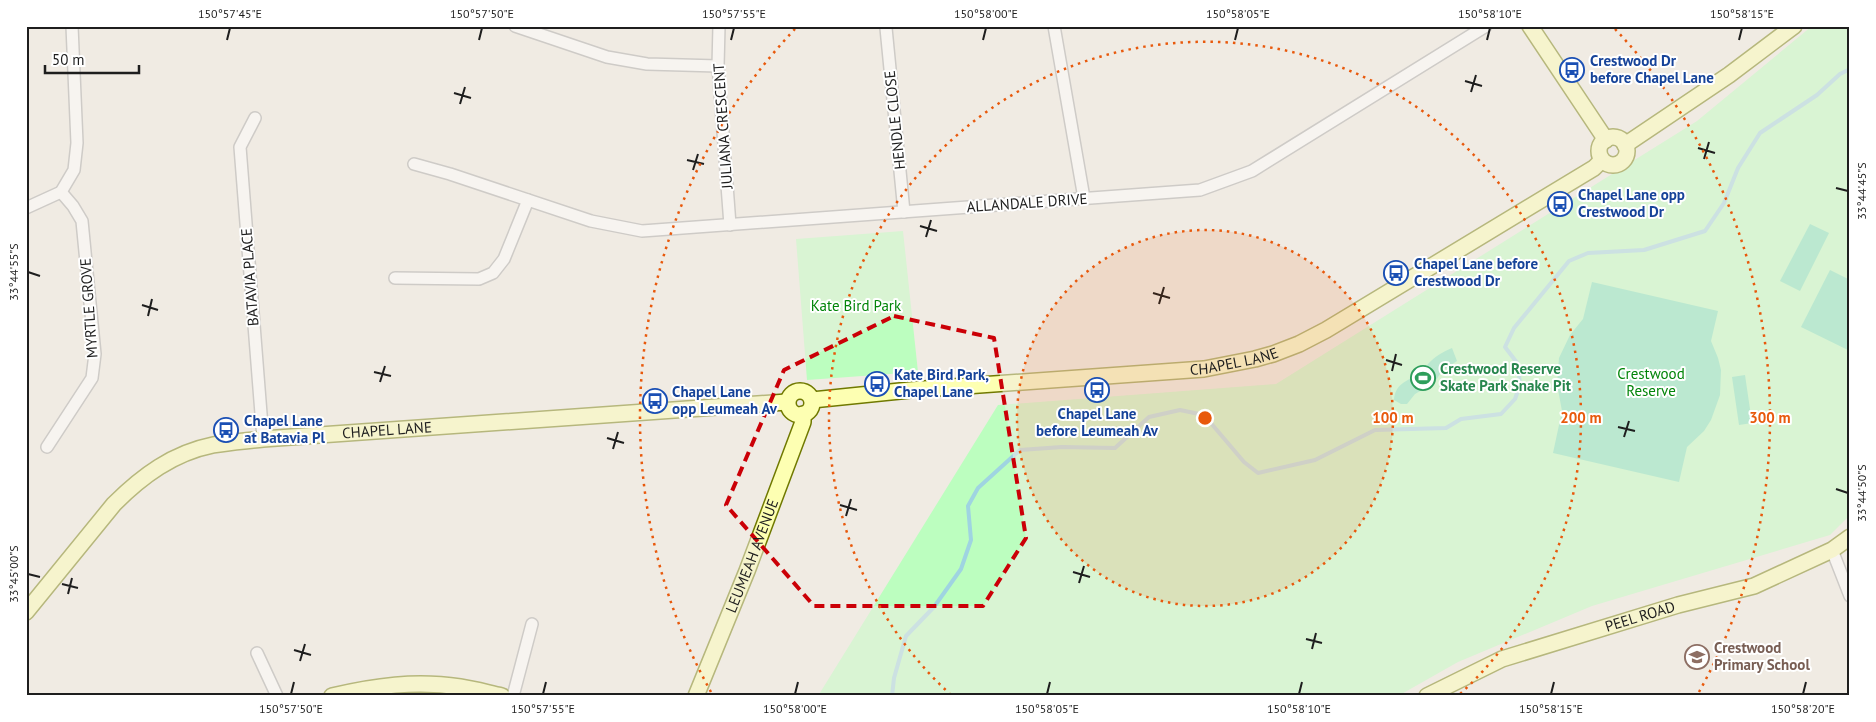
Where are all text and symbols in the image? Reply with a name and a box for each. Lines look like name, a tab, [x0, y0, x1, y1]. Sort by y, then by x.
text: 150°57'45"E	[198, 6, 262, 21]
text: 150°57'50"E	[450, 6, 514, 21]
text: 150°57'55"E	[702, 6, 766, 21]
text: 150°58'00"E	[954, 6, 1018, 21]
text: 150°58'05"E	[1206, 6, 1270, 21]
text: 150°58'10"E	[1458, 6, 1522, 21]
text: 150°58'15"E	[1710, 6, 1774, 21]
scale bar	[45, 42, 139, 74]
text: 50 m	[52, 50, 85, 69]
place label: Crestwood Dr before Chapel Lane	[1590, 51, 1714, 87]
bus stop icon: Crestwood Dr before Chapel Lane	[1559, 57, 1585, 83]
street label: JULIANA CRESCENT	[709, 62, 736, 190]
street label: HENDLE CLOSE	[880, 70, 909, 170]
text: 33°44'45"S	[1854, 162, 1869, 220]
place label: Chapel Lane opp Crestwood Dr	[1578, 185, 1685, 221]
street label: ALLANDALE DRIVE	[966, 189, 1088, 216]
bus stop icon: Chapel Lane opp Crestwood Dr	[1547, 191, 1573, 217]
street label: BATAVIA PLACE	[237, 227, 262, 327]
text: 33°44'55"S	[6, 243, 21, 301]
place label: Chapel Lane before Crestwood Dr	[1414, 254, 1538, 290]
street label: MYRTLE GROVE	[76, 257, 101, 359]
bus stop icon: Chapel Lane before Crestwood Dr	[1383, 260, 1409, 286]
park label: Kate Bird Park	[811, 296, 902, 315]
street label: CHAPEL LANE	[1189, 343, 1281, 379]
place label: Crestwood Reserve Skate Park Snake Pit	[1440, 359, 1572, 395]
park label: Crestwood Reserve	[1617, 364, 1685, 400]
place label: Kate Bird Park, Chapel Lane	[894, 365, 989, 401]
sports icon: Crestwood Reserve Skate Park Snake Pit	[1410, 365, 1436, 391]
bus stop icon: Kate Bird Park, Chapel Lane	[864, 371, 890, 397]
bus stop icon: Chapel Lane before Leumeah Av	[1084, 377, 1110, 403]
place label: Chapel Lane opp Leumeah Av	[672, 382, 778, 418]
bus stop icon: Chapel Lane opp Leumeah Av	[642, 388, 668, 414]
place label: Chapel Lane before Leumeah Av	[1036, 404, 1159, 440]
text: 100 m	[1372, 408, 1414, 427]
text: 200 m	[1560, 408, 1602, 427]
text: 300 m	[1749, 408, 1791, 427]
centre of rings	[1196, 409, 1214, 427]
place label: Chapel Lane at Batavia Pl	[244, 411, 325, 447]
bus stop icon: Chapel Lane at Batavia Pl	[213, 417, 239, 443]
street label: CHAPEL LANE	[342, 417, 432, 442]
text: 33°44'50"S	[1854, 464, 1869, 522]
street label: LEUMEAH AVENUE	[721, 496, 782, 615]
text: 33°45'00"S	[6, 545, 21, 603]
street label: PEEL ROAD	[1602, 596, 1677, 636]
place label: Crestwood Primary School	[1714, 638, 1810, 674]
school or university icon: Crestwood Primary School	[1684, 644, 1710, 670]
text: 150°57'50"E	[259, 701, 323, 716]
text: 150°57'55"E	[511, 701, 575, 716]
text: 150°58'00"E	[763, 701, 827, 716]
text: 150°58'05"E	[1015, 701, 1079, 716]
text: 150°58'10"E	[1267, 701, 1331, 716]
text: 150°58'15"E	[1519, 701, 1583, 716]
text: 150°58'20"E	[1771, 701, 1835, 716]

